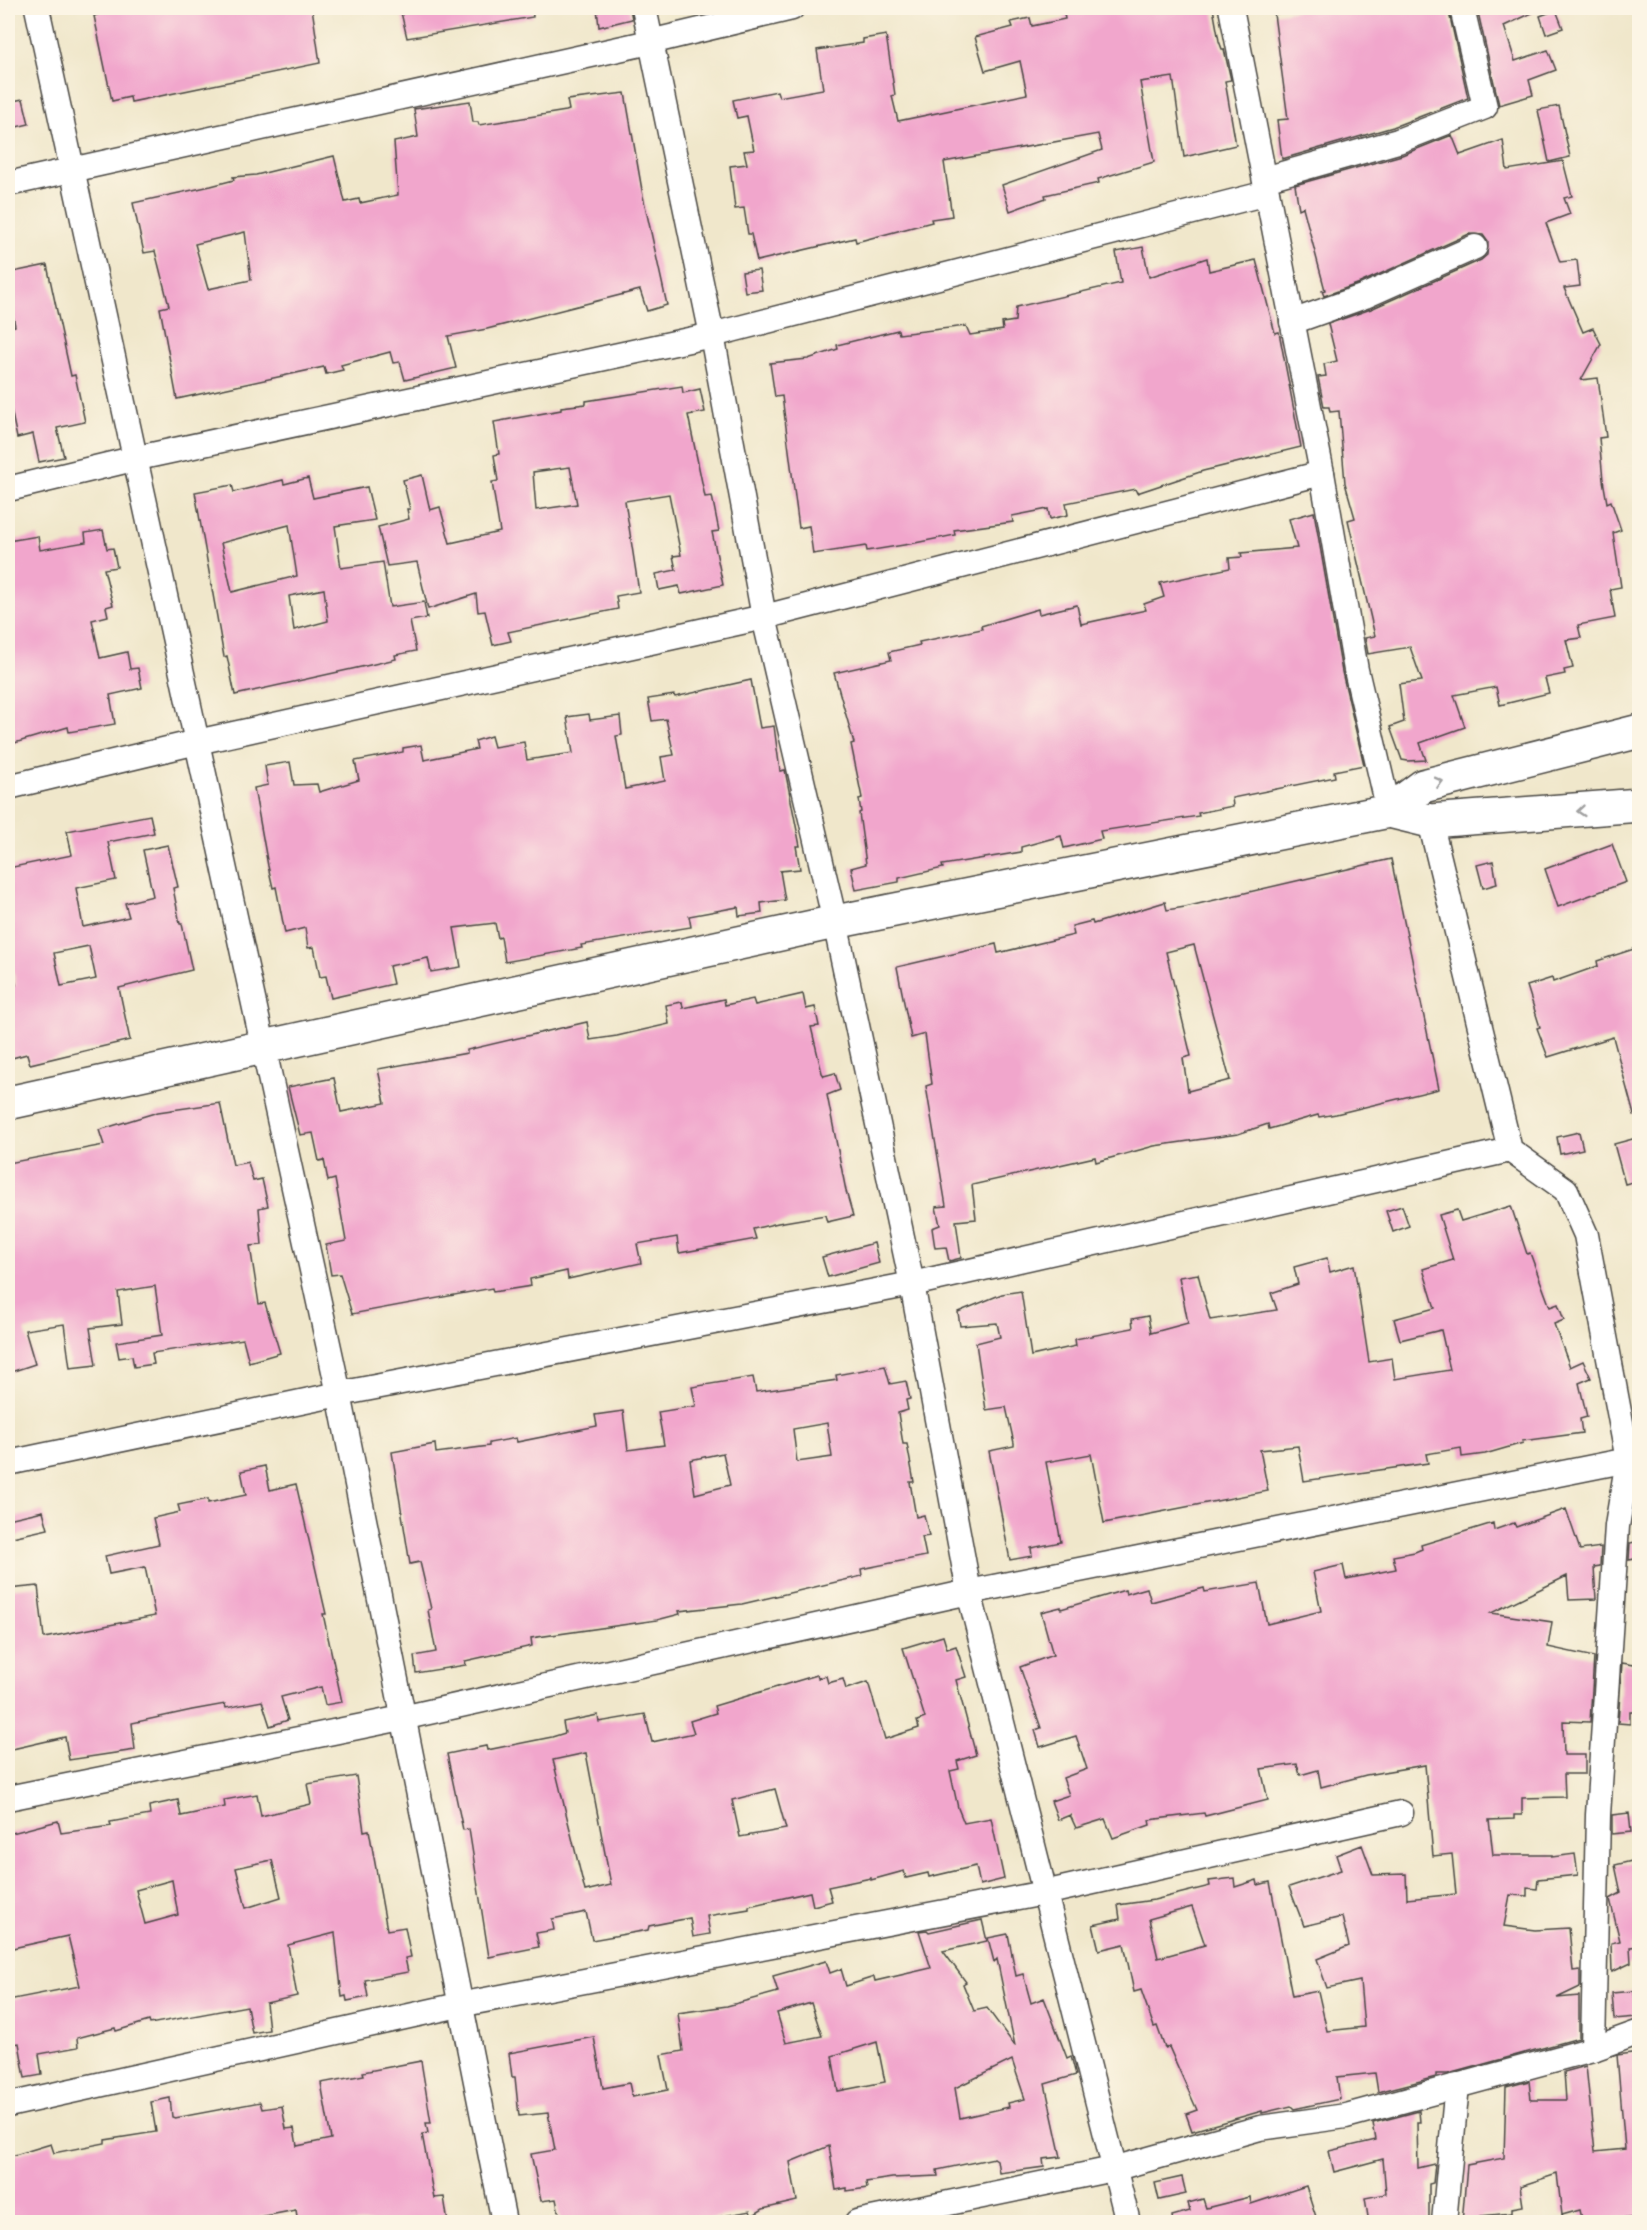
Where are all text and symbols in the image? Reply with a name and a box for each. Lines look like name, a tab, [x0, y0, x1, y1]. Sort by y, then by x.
one-way arrow	[1434, 776, 1444, 789]
one-way arrow	[1577, 804, 1586, 817]

